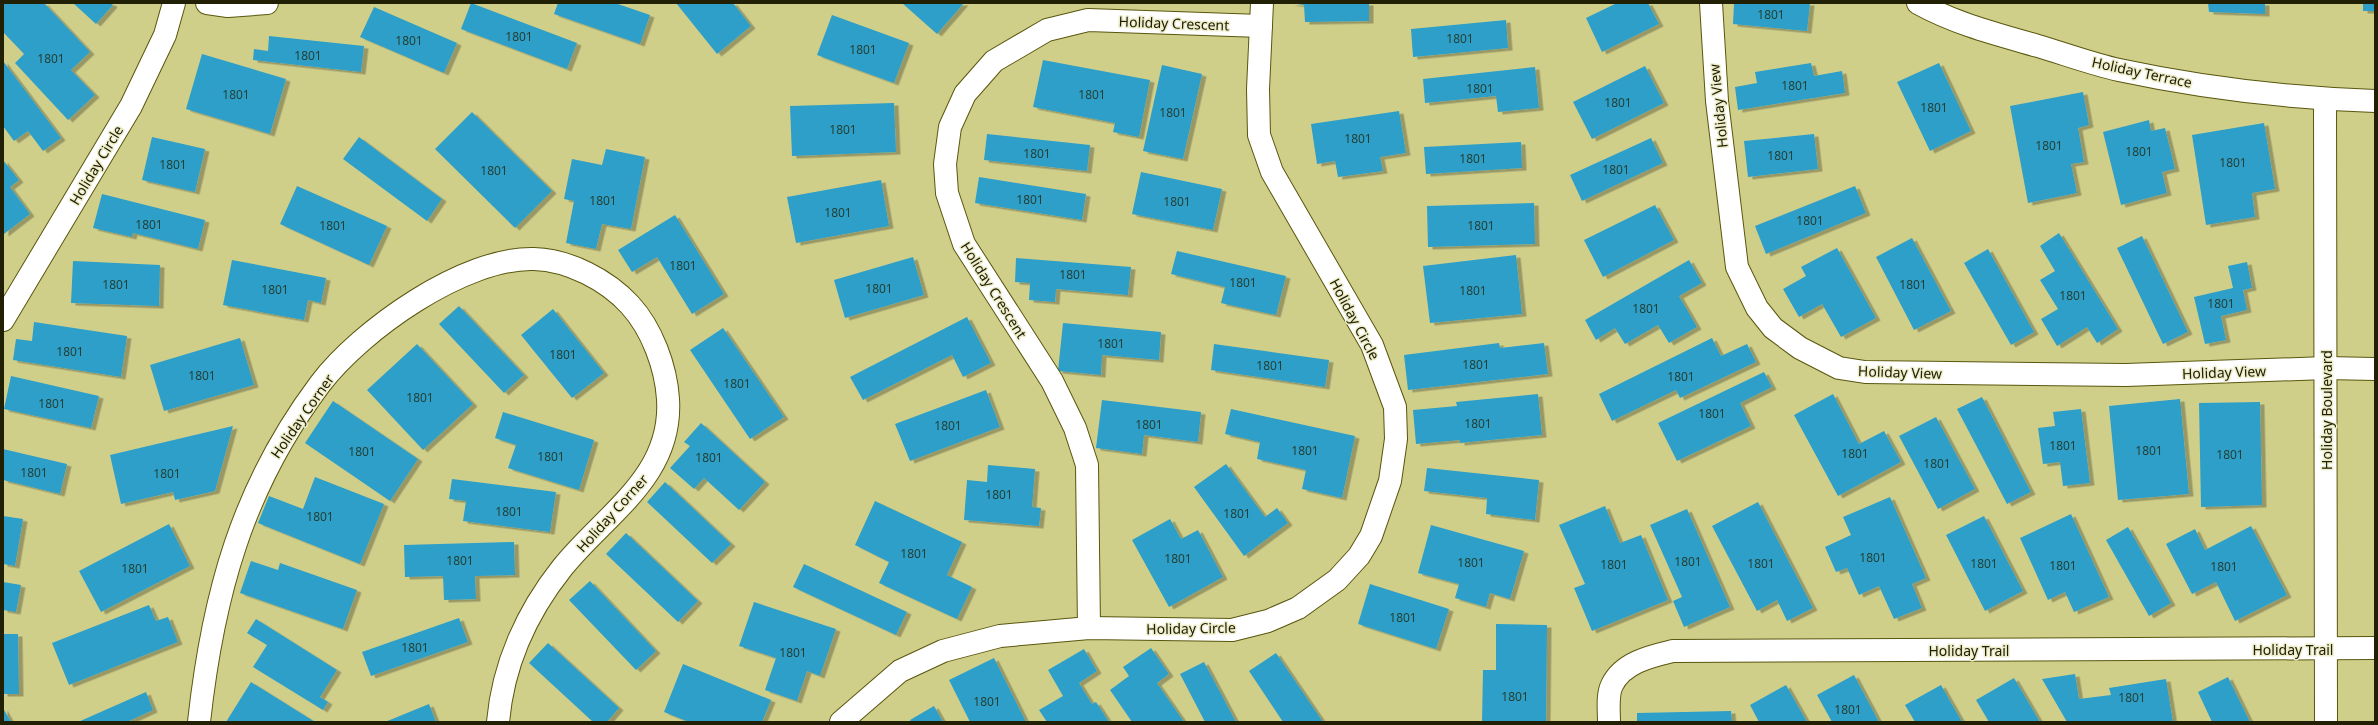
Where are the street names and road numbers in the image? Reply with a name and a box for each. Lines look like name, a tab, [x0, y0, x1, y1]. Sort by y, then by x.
street label: Holiday Crescent	[1118, 12, 1230, 34]
street label: Holiday Terrace	[2090, 52, 2194, 92]
street label: Holiday View	[1704, 63, 1732, 149]
street label: Holiday Circle	[65, 122, 127, 208]
street label: Holiday Crescent	[957, 238, 1031, 342]
street label: Holiday Circle	[1326, 275, 1384, 363]
street label: Holiday Boulevard	[2317, 350, 2336, 470]
street label: Holiday View	[1858, 361, 1942, 383]
street label: Holiday View	[2182, 361, 2266, 383]
street label: Holiday Corner	[266, 370, 338, 462]
street label: Holiday Corner	[572, 470, 652, 556]
street label: Holiday Circle	[1146, 618, 1236, 638]
street label: Holiday Trail	[2253, 640, 2333, 659]
street label: Holiday Trail	[1929, 641, 2009, 660]

